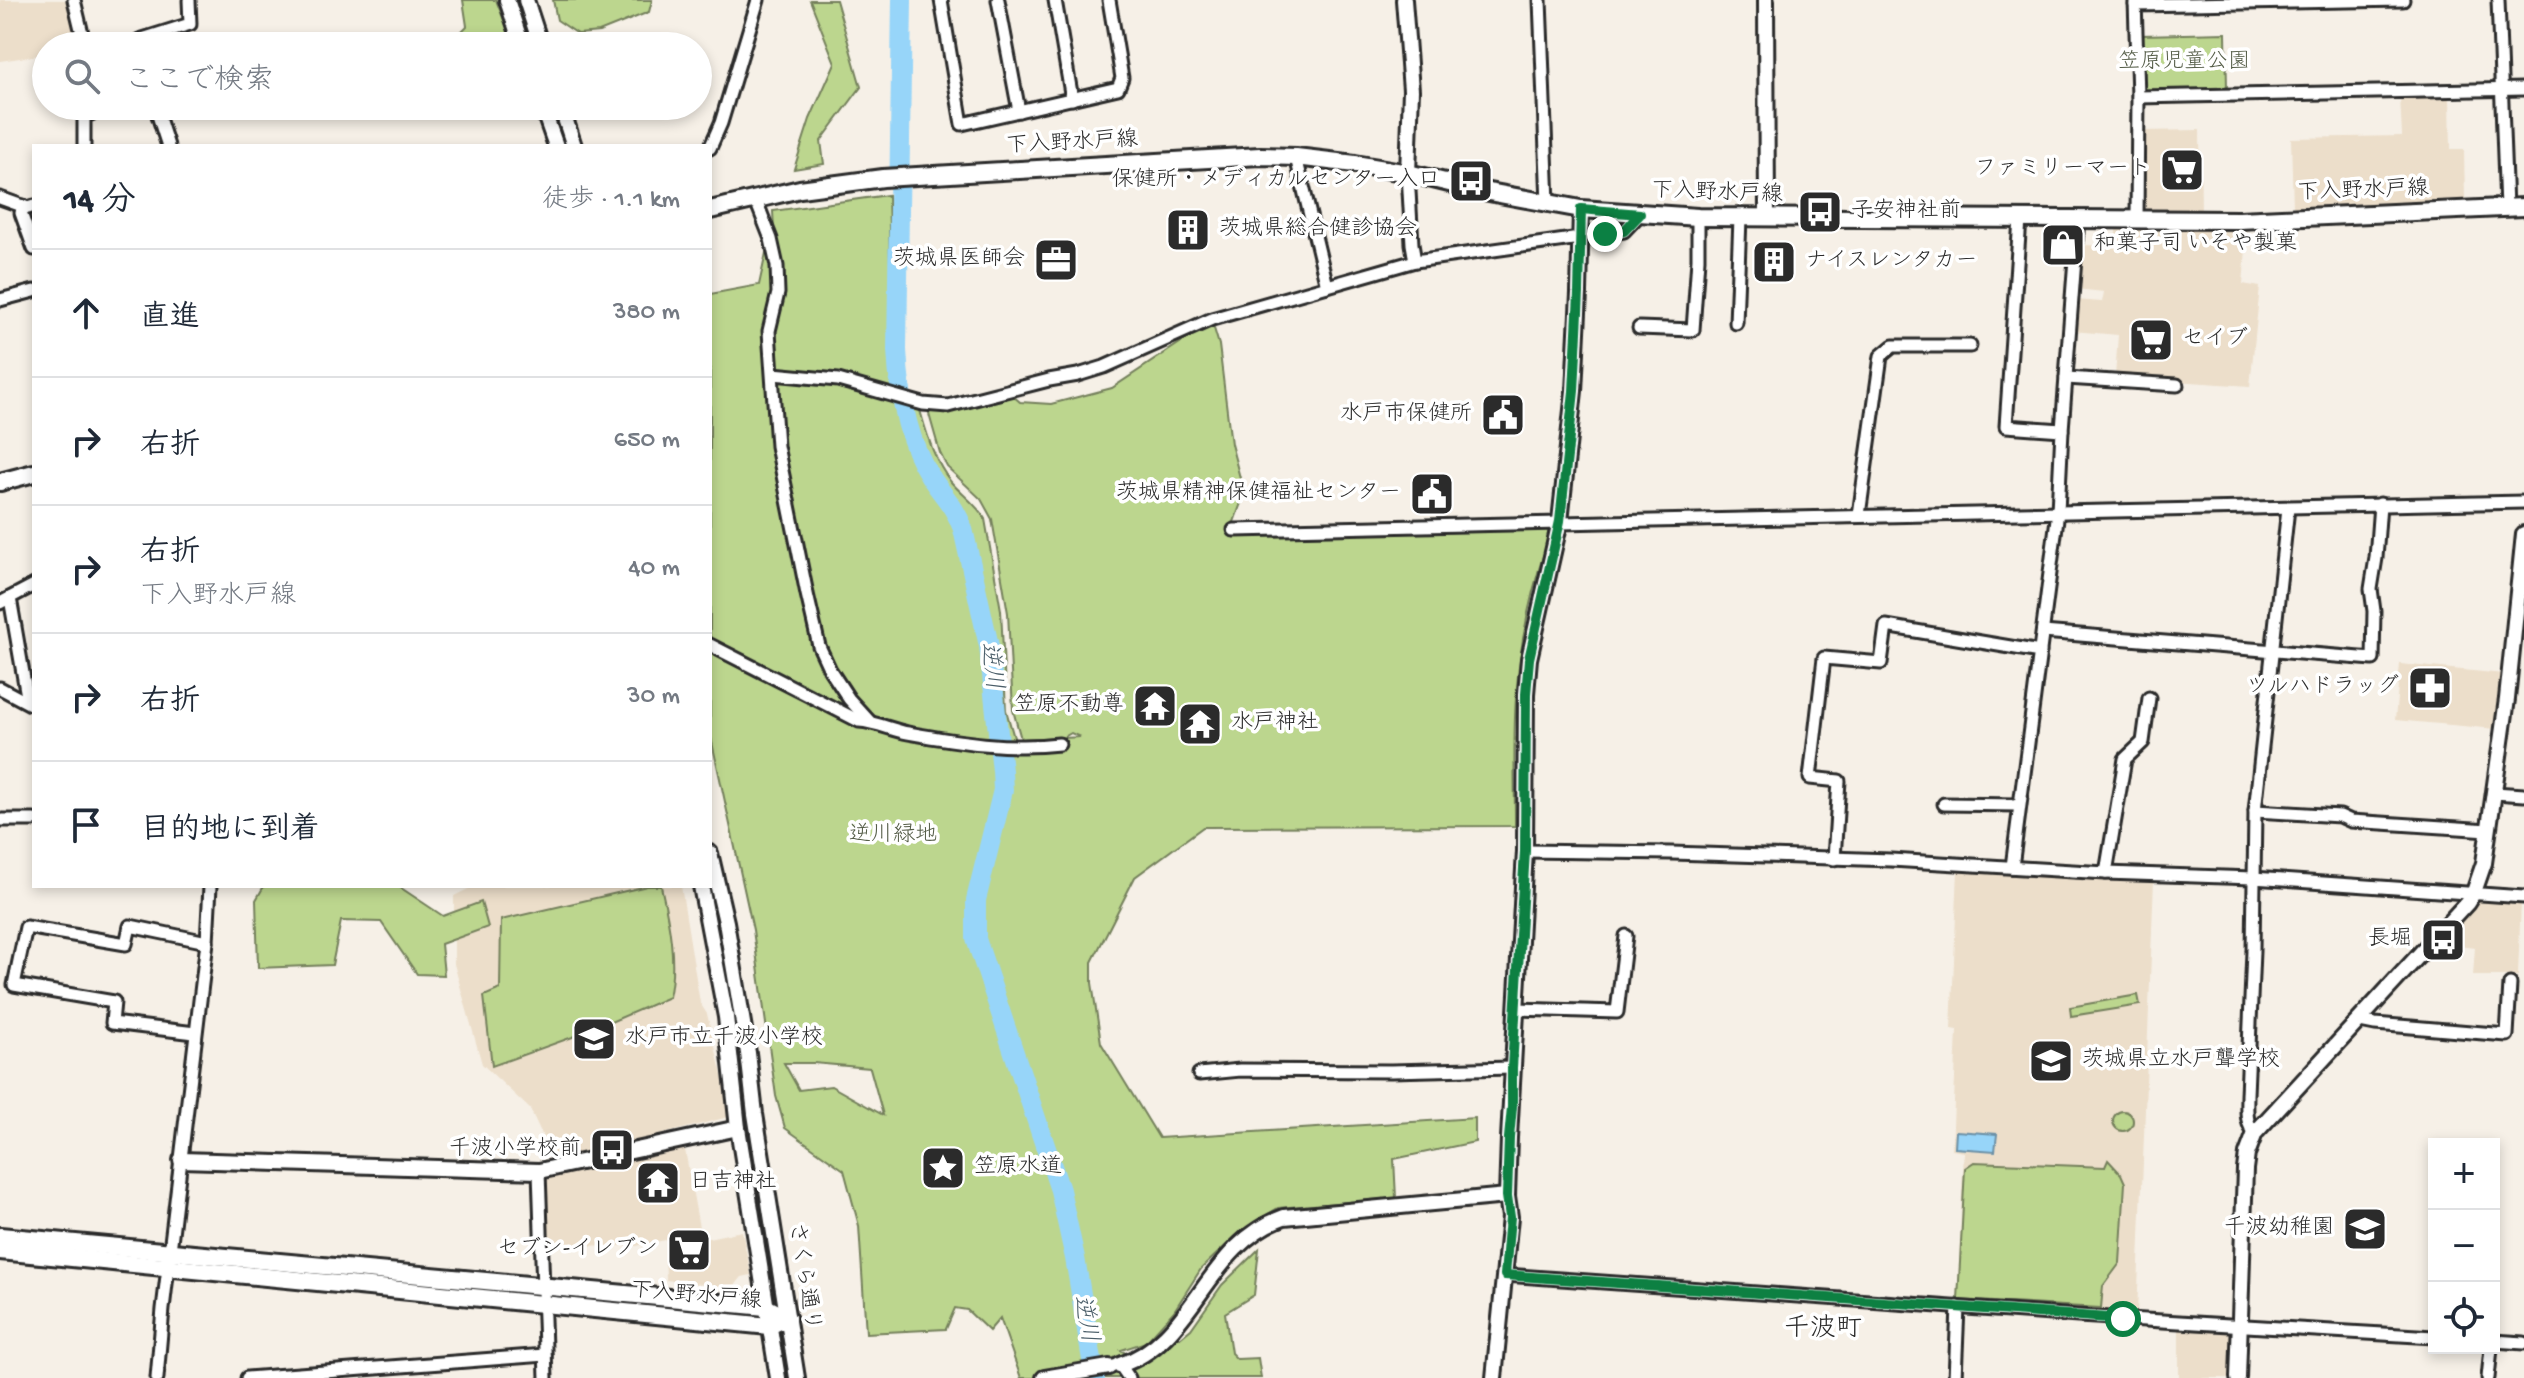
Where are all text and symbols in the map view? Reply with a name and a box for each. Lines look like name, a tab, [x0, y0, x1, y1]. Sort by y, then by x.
search box	[32, 32, 712, 120]
park label: 笠原児童公園	[2118, 49, 2250, 76]
icon: search	[60, 54, 104, 98]
text: ここで検索	[124, 65, 274, 100]
street label: 下入野水戸線	[1005, 127, 1139, 160]
supermarket icon: ファミリーマート	[2158, 146, 2206, 194]
bus stop icon: 保健所・メディカルセンター入口	[1447, 157, 1495, 205]
place label: ファミリーマート	[1975, 157, 2151, 183]
place label: 保健所・メディカルセンター入口	[1112, 167, 1440, 194]
street label: 下入野水戸線	[2297, 176, 2429, 207]
street label: 下入野水戸線	[1651, 178, 1783, 209]
text: 14 分	[64, 183, 136, 223]
text: 徒歩 · 1.1 km	[542, 186, 680, 217]
bus stop icon: 子安神社前	[1796, 188, 1844, 236]
place label: 子安神社前	[1851, 198, 1961, 225]
building icon: 茨城県総合健診協会	[1164, 206, 1212, 254]
place label: 茨城県総合健診協会	[1219, 216, 1417, 243]
route end	[1587, 216, 1623, 252]
shop icon: 和菓子司 いそや製菓	[2039, 221, 2087, 269]
place label: 和菓子司 いそや製菓	[2094, 231, 2297, 258]
office icon: 茨城県医師会	[1032, 236, 1080, 284]
building icon: ナイスレンタカー	[1750, 238, 1798, 286]
place label: 茨城県医師会	[893, 246, 1025, 273]
place label: ナイスレンタカー	[1805, 249, 1977, 275]
icon: ahead	[64, 291, 108, 335]
text: 380 m	[613, 298, 680, 329]
text: 直進	[140, 302, 200, 337]
supermarket icon: セイブ	[2127, 316, 2175, 364]
place label: セイブ	[2182, 326, 2248, 353]
public building icon: 水戸市保健所	[1479, 391, 1527, 439]
place label: 水戸市保健所	[1340, 401, 1472, 428]
icon: right	[64, 419, 108, 463]
text: 650 m	[614, 426, 680, 457]
text: 右折	[140, 430, 200, 465]
public building icon: 茨城県精神保健福祉センター	[1408, 470, 1456, 518]
place label: 茨城県精神保健福祉センター	[1116, 480, 1401, 507]
text: 右折	[140, 537, 200, 572]
icon: right	[64, 547, 108, 591]
text: 40 m	[628, 554, 680, 585]
text: 下入野水戸線	[140, 582, 296, 613]
water label: 逆川	[973, 640, 1008, 692]
pharmacy icon: ツルハドラッグ	[2406, 664, 2454, 712]
place label: ツルハドラッグ	[2246, 674, 2399, 701]
icon: right	[64, 675, 108, 719]
text: 30 m	[627, 682, 680, 713]
temple icon: 笠原不動尊	[1131, 682, 1179, 730]
text: 右折	[140, 686, 200, 721]
place label: 笠原不動尊	[1014, 691, 1124, 719]
temple icon: 水戸神社	[1176, 700, 1224, 748]
place label: 水戸神社	[1231, 710, 1319, 737]
icon: arrive	[64, 803, 108, 847]
text: 目的地に到着	[140, 814, 320, 849]
park label: 逆川緑地	[849, 822, 937, 849]
bus stop icon: 長堀	[2419, 916, 2467, 964]
place label: 長堀	[2368, 927, 2412, 953]
school or university icon: 水戸市立千波小学校	[570, 1015, 618, 1063]
place label: 水戸市立千波小学校	[625, 1025, 823, 1052]
school or university icon: 茨城県立水戸聾学校	[2027, 1037, 2075, 1085]
place label: 茨城県立水戸聾学校	[2082, 1047, 2280, 1074]
bus stop icon: 千波小学校前	[588, 1126, 636, 1174]
place label: 千波小学校前	[449, 1136, 581, 1163]
map controls	[2428, 1138, 2500, 1354]
button: +	[2428, 1138, 2500, 1210]
place icon: 笠原水道	[919, 1144, 967, 1192]
place label: 笠原水道	[974, 1154, 1062, 1181]
temple icon: 日吉神社	[634, 1159, 682, 1207]
place label: 日吉神社	[689, 1169, 777, 1196]
school or university icon: 千波幼稚園	[2341, 1205, 2389, 1253]
button: −	[2428, 1210, 2500, 1282]
place label: 千波幼稚園	[2224, 1215, 2334, 1242]
street label: さくら通り	[782, 1221, 824, 1333]
supermarket icon: セブン-イレブン	[665, 1226, 713, 1274]
place label: セブン-イレブン	[497, 1236, 658, 1263]
street label: 下入野水戸線	[629, 1277, 763, 1316]
button: locate	[2428, 1282, 2500, 1354]
water label: 逆川	[1065, 1292, 1104, 1345]
route start	[2105, 1301, 2141, 1337]
district label: 千波町	[1784, 1314, 1862, 1346]

